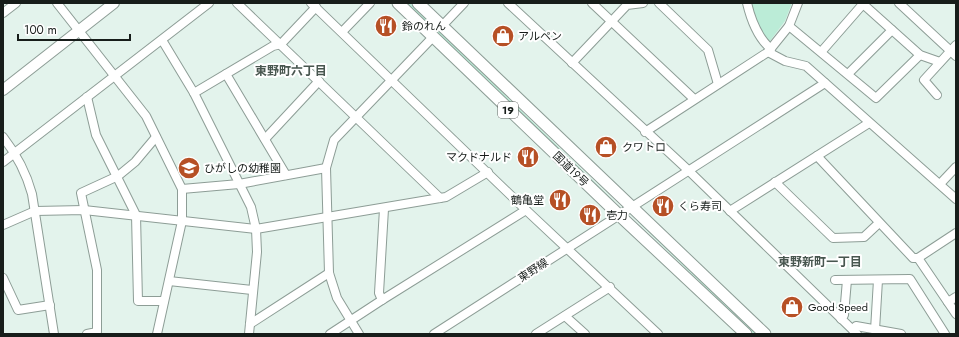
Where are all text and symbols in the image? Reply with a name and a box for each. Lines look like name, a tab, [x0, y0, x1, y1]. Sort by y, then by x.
restaurant icon: 鈴のれん	[373, 13, 399, 39]
scale bar	[18, 16, 130, 42]
place label: 鈴のれん	[402, 18, 446, 34]
text: 100 m	[24, 21, 57, 39]
shop icon: アルペン	[490, 23, 516, 49]
place label: アルペン	[518, 28, 562, 44]
district label: 東野町六丁目	[255, 62, 327, 80]
road number: 19	[498, 102, 518, 118]
shop icon: クワトロ	[593, 134, 619, 160]
place label: クワトロ	[622, 139, 666, 155]
restaurant icon: マクドナルド	[515, 144, 541, 170]
street label: 国道19号	[550, 148, 592, 190]
place label: マクドナルド	[446, 149, 512, 165]
school or university icon: ひがしの幼稚園	[176, 155, 202, 181]
place label: ひがしの幼稚園	[204, 160, 281, 176]
restaurant icon: 鶴亀堂	[547, 187, 573, 213]
place label: 鶴亀堂	[511, 192, 544, 208]
restaurant icon: くら寿司	[650, 193, 676, 219]
place label: くら寿司	[678, 198, 722, 214]
restaurant icon: 壱力	[577, 202, 603, 228]
place label: 壱力	[606, 207, 628, 223]
district label: 東野新町一丁目	[778, 253, 862, 271]
street label: 東野線	[515, 254, 551, 286]
shop icon: Good Speed	[779, 294, 805, 320]
place label: Good Speed	[808, 299, 868, 315]

